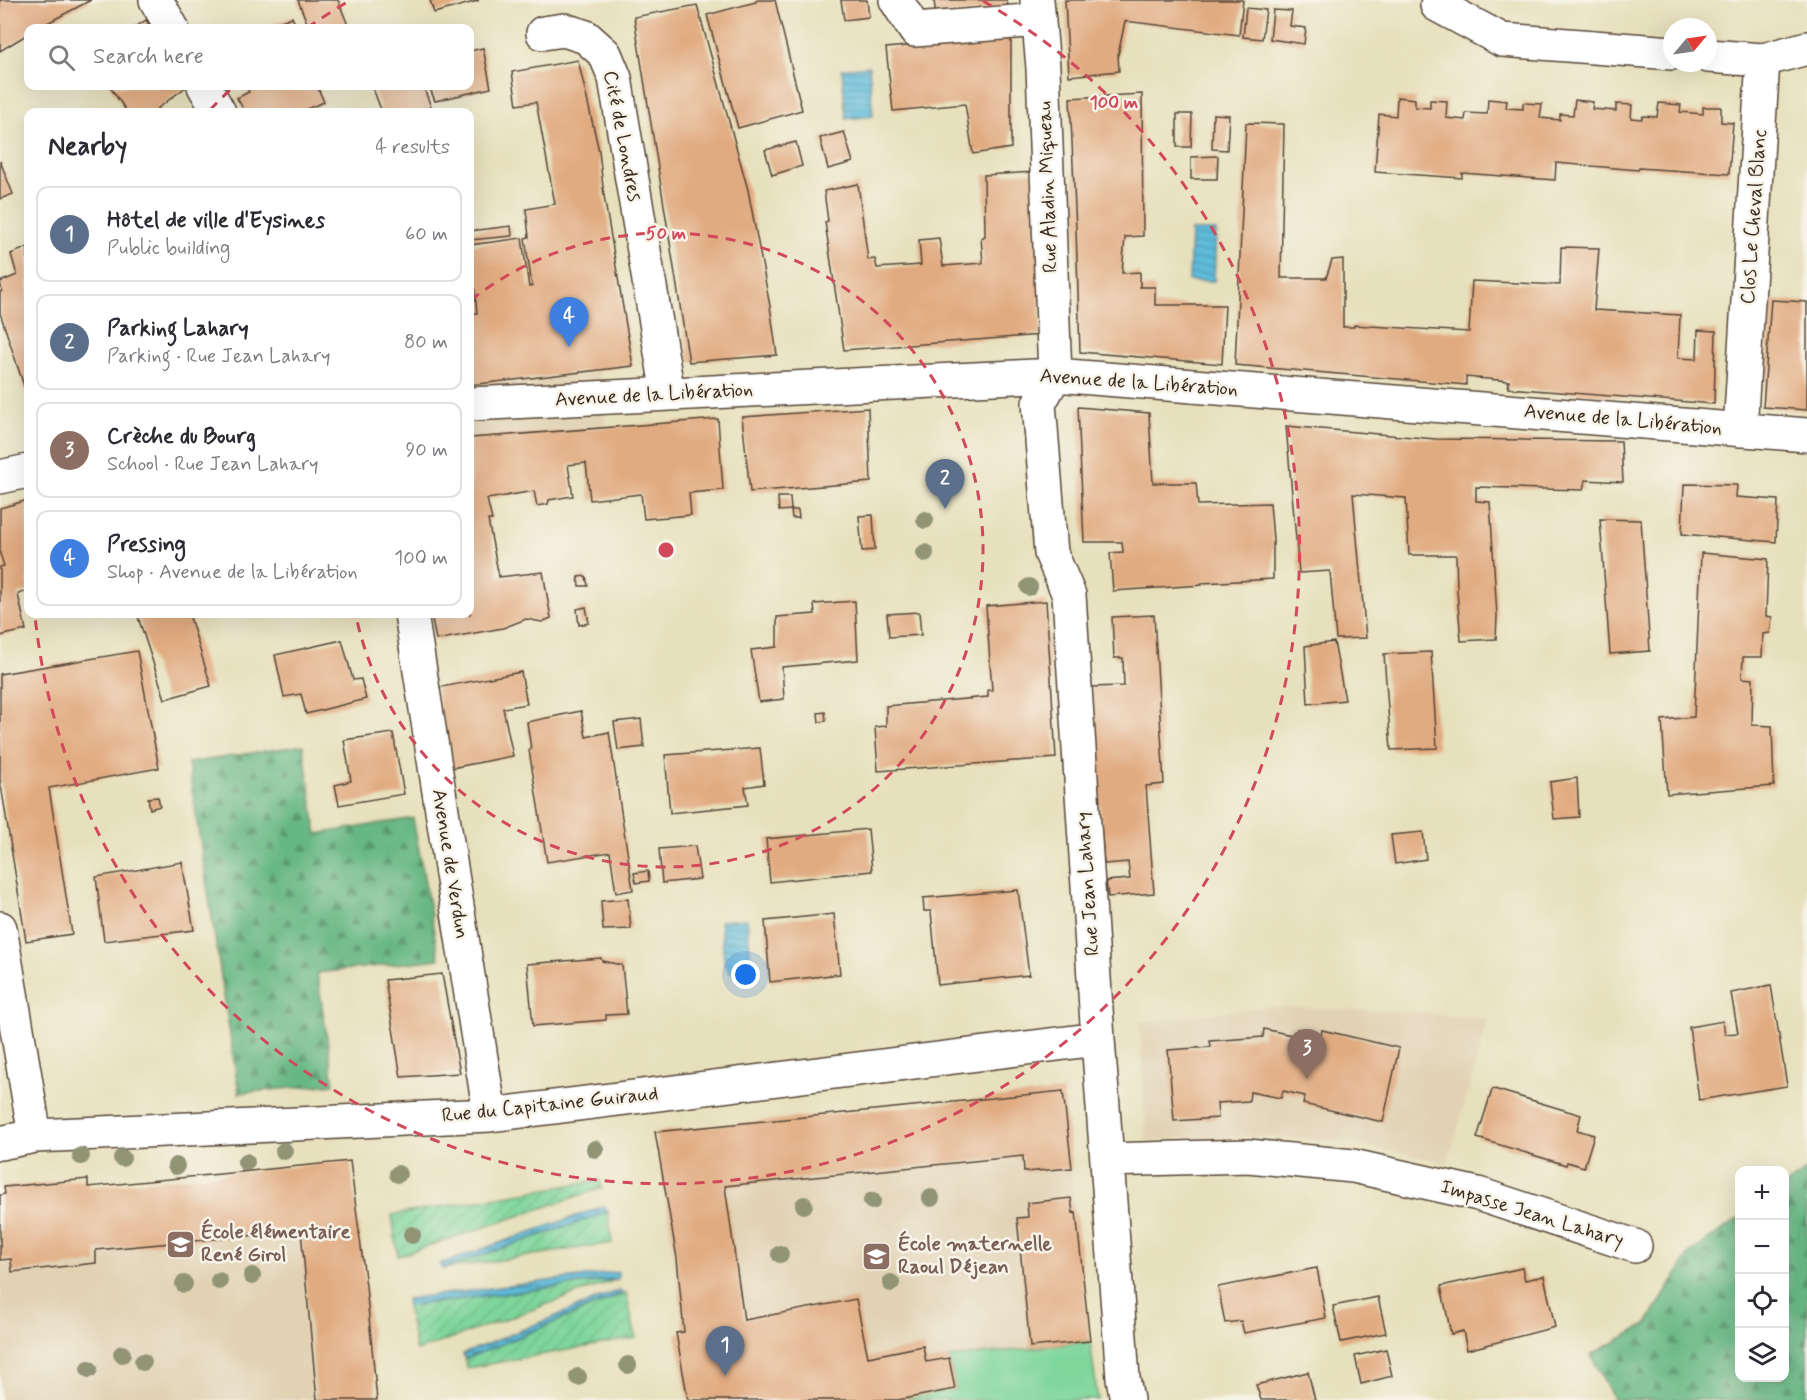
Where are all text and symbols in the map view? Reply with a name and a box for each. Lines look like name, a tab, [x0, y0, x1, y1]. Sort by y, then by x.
north arrow	[1663, 18, 1717, 72]
search box	[24, 24, 474, 90]
icon: search	[45, 41, 78, 74]
text: Search here	[93, 43, 204, 71]
street label: Cité de Londres	[596, 68, 648, 204]
text: 100 m	[1090, 91, 1138, 115]
street label: Rue Aladin Miqueau	[1032, 101, 1064, 273]
street label: Clos Le Cheval Blanc	[1734, 129, 1774, 305]
text: Nearby	[48, 130, 127, 164]
text: 4 results	[375, 134, 450, 161]
text: Hôtel de ville d'Eysines	[107, 207, 325, 235]
text: 1	[65, 221, 74, 248]
text: 60 m	[405, 221, 448, 248]
text: 50 m	[646, 222, 686, 246]
text: Public building	[107, 235, 230, 262]
pin: 4	[550, 298, 588, 347]
text: Parking Lahary	[107, 315, 249, 343]
text: 2	[65, 329, 74, 356]
text: 80 m	[404, 329, 448, 356]
text: Parking · Rue Jean Lahary	[107, 343, 331, 370]
street label: Avenue de la Libération	[1039, 363, 1239, 403]
street label: Avenue de la Libération	[554, 376, 754, 414]
street label: Avenue de la Libération	[1523, 398, 1723, 442]
text: Crèche du Bourg	[107, 423, 256, 451]
text: 3	[65, 437, 74, 464]
text: 90 m	[405, 437, 448, 464]
text: School · Rue Jean Lahary	[107, 451, 318, 478]
pin: 2	[926, 460, 964, 509]
text: Pressing	[107, 531, 186, 559]
centre of rings	[656, 540, 676, 560]
text: 4	[64, 545, 75, 572]
text: 100 m	[394, 545, 448, 572]
text: Shop · Avenue de la Libération	[107, 559, 358, 586]
street label: Avenue de Verdun	[425, 787, 475, 941]
street label: Rue Jean Lahary	[1070, 811, 1106, 957]
your location	[731, 960, 760, 989]
pin: 3	[1288, 1030, 1326, 1079]
street label: Rue du Capitaine Guiraud	[441, 1080, 659, 1130]
map controls	[1735, 1166, 1789, 1382]
button: +	[1735, 1166, 1789, 1220]
street label: Impasse Jean Lahary	[1437, 1173, 1627, 1255]
place label: École élémentaire René Girol	[201, 1218, 350, 1269]
button: −	[1735, 1220, 1789, 1274]
school or university icon: École élémentaire René Girol	[164, 1228, 196, 1260]
place label: École maternelle Raoul Déjean	[898, 1230, 1053, 1281]
school or university icon: École maternelle Raoul Déjean	[861, 1240, 893, 1272]
button: locate	[1735, 1274, 1789, 1328]
pin: 1	[706, 1326, 744, 1376]
button: layers	[1735, 1328, 1789, 1382]

